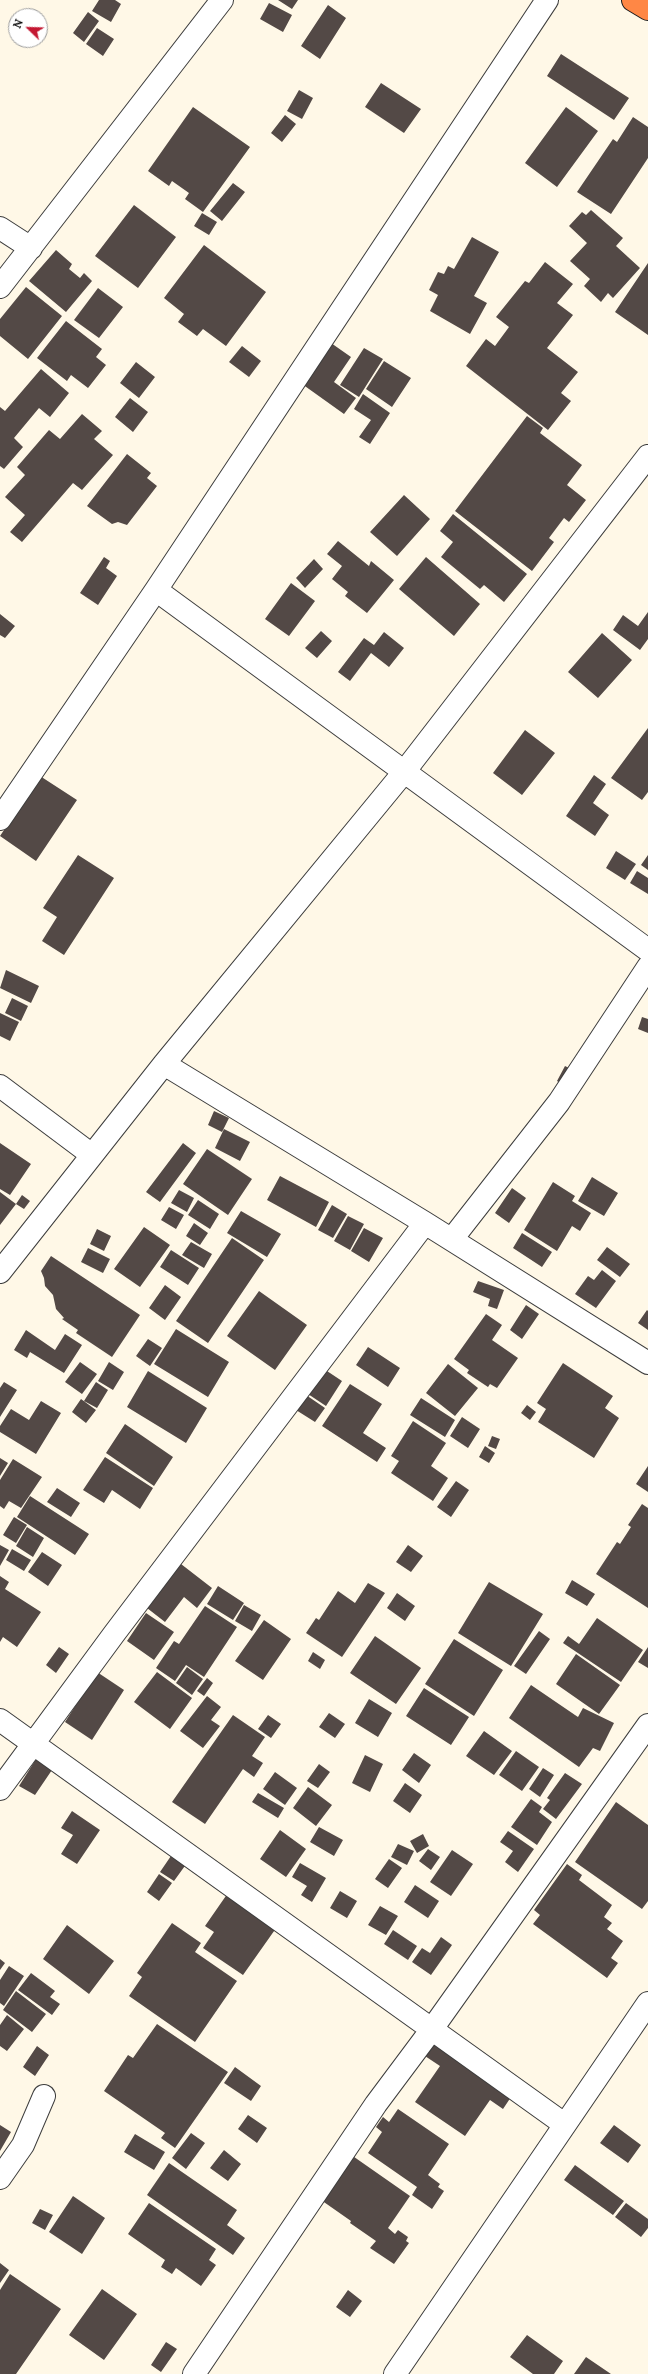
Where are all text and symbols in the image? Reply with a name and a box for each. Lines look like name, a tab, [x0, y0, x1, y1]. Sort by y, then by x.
north arrow	[8, 8, 48, 48]
text: N	[10, 17, 26, 30]

